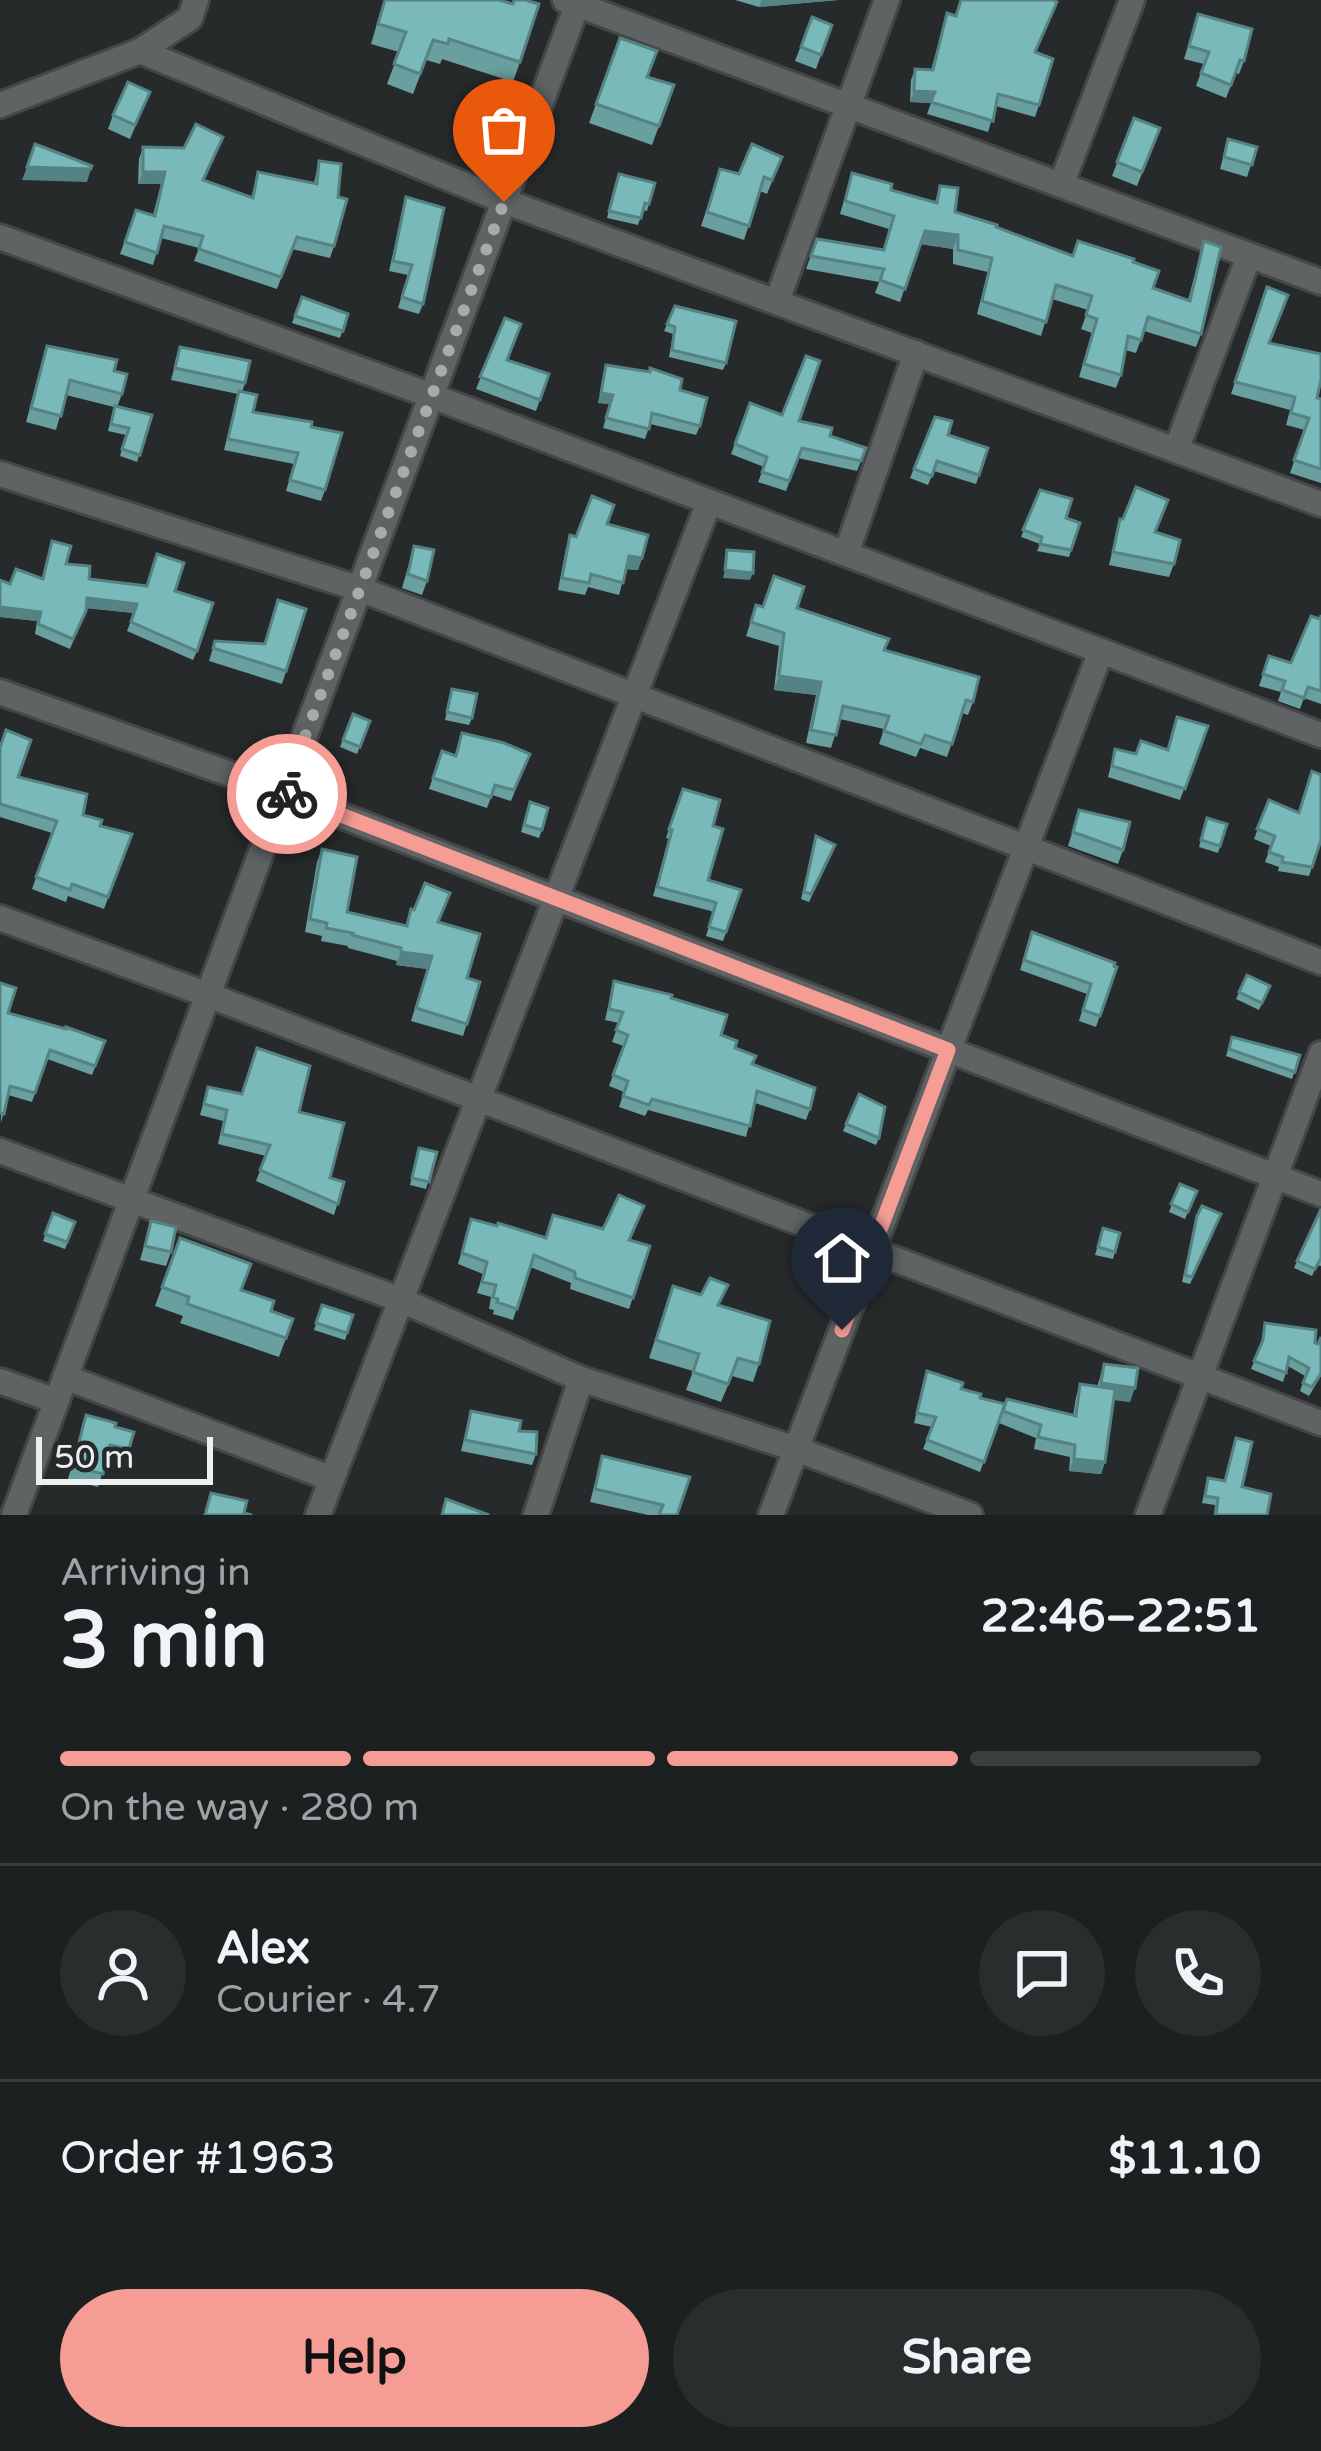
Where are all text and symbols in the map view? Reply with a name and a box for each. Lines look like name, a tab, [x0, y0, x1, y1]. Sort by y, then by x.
pin	[453, 79, 555, 202]
icon: bag	[471, 97, 537, 163]
courier	[227, 734, 347, 854]
icon: bike	[254, 761, 320, 827]
pin	[791, 1207, 893, 1330]
icon: home	[809, 1225, 875, 1291]
scale bar	[36, 1431, 213, 1484]
text: 50 m	[54, 1438, 134, 1477]
text: Arriving in	[60, 1549, 251, 1596]
text: 22:46–22:51	[981, 1590, 1261, 1644]
text: 3 min	[60, 1594, 268, 1688]
text: On the way · 280 m	[60, 1784, 419, 1831]
button: person	[60, 1910, 186, 2036]
button: chat	[979, 1910, 1105, 2036]
button: phone	[1135, 1910, 1261, 2036]
text: Alex	[216, 1922, 310, 1976]
text: Courier · 4.7	[216, 1976, 441, 2023]
text: Order #1963	[60, 2132, 336, 2186]
text: $11.10	[1109, 2132, 1261, 2186]
button: Help	[60, 2289, 649, 2427]
button: Share	[673, 2289, 1261, 2427]

